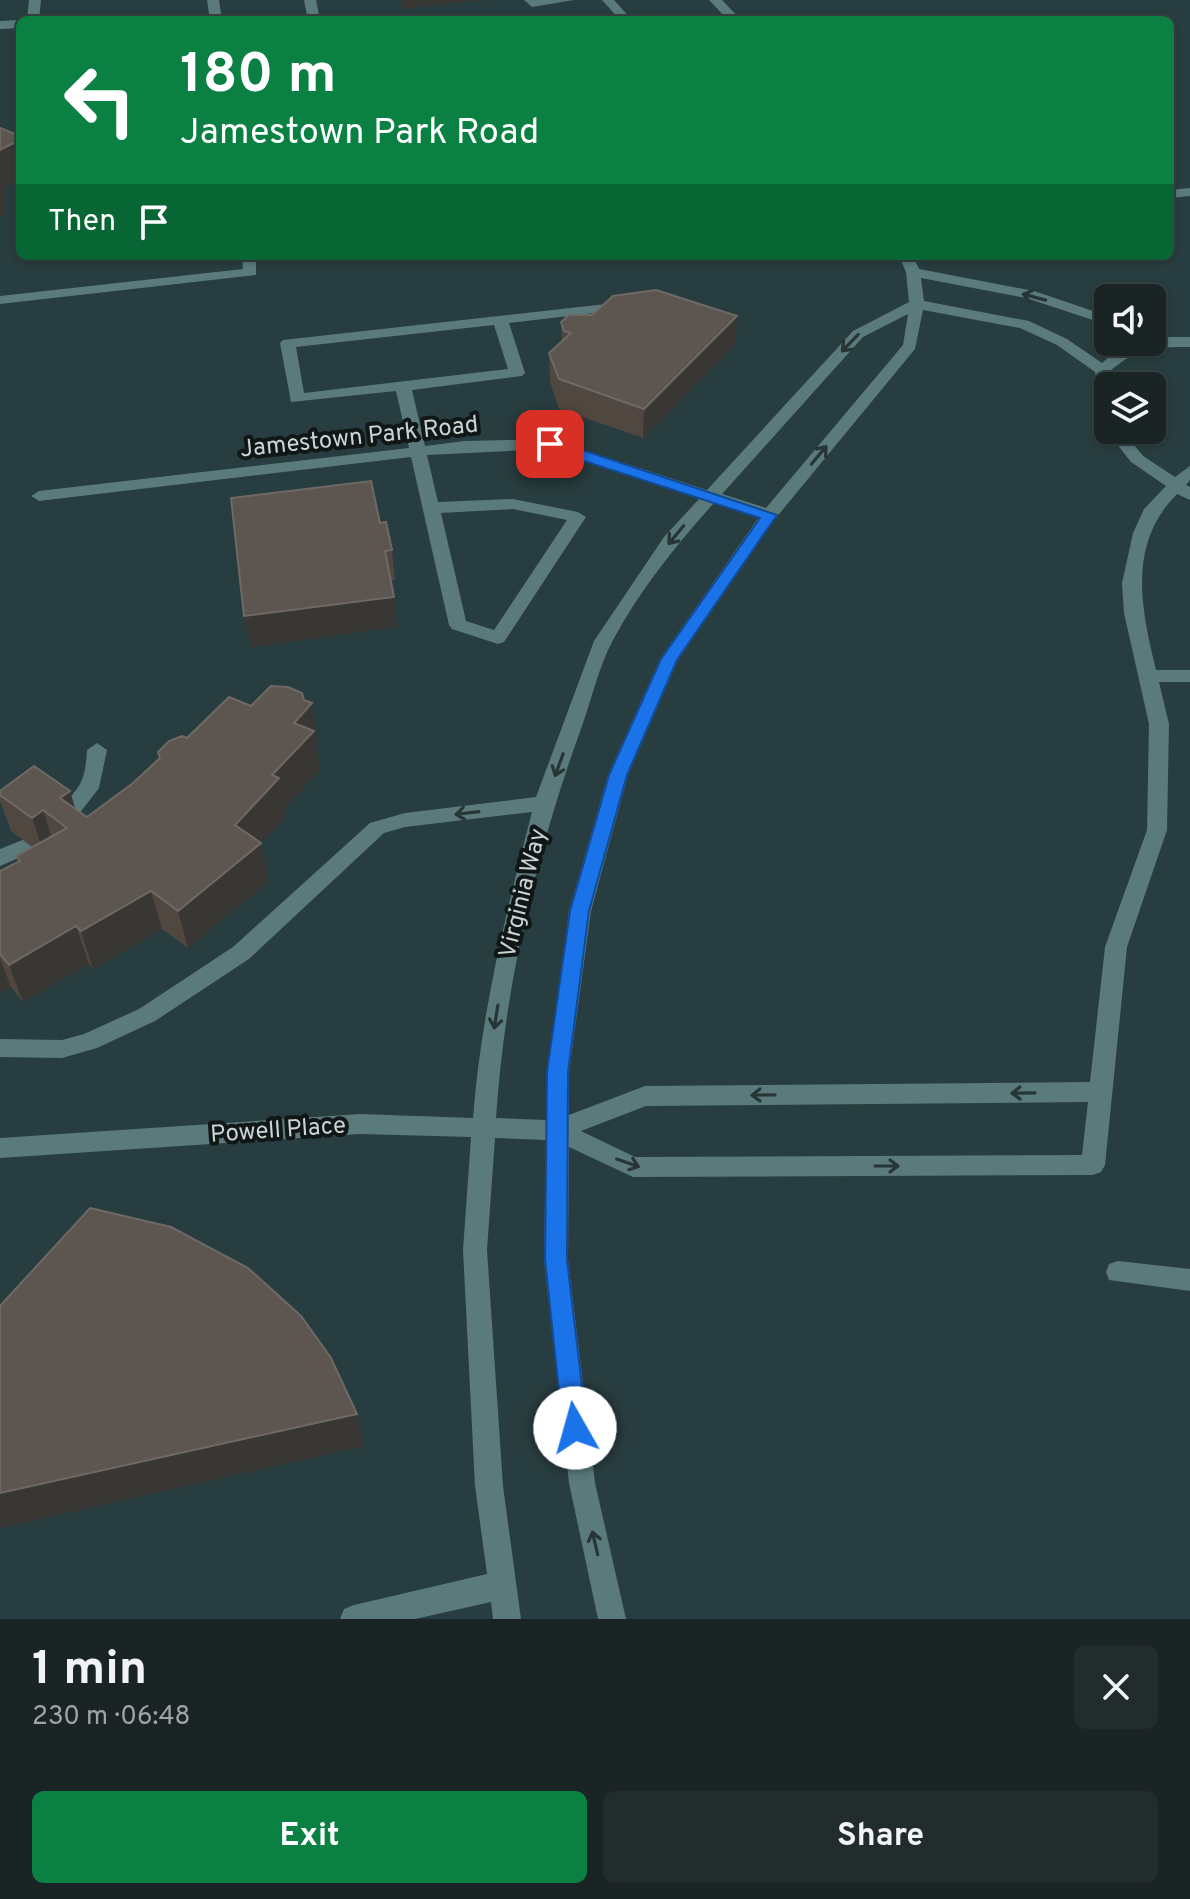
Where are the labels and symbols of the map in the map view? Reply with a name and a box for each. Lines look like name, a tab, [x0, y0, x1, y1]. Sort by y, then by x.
one-way arrow	[1022, 288, 1048, 303]
one-way arrow	[841, 333, 860, 352]
pin	[516, 410, 584, 478]
street label: Jamestown Park Road	[239, 411, 480, 465]
one-way arrow	[810, 446, 828, 466]
one-way arrow	[667, 525, 685, 545]
one-way arrow	[551, 752, 565, 777]
one-way arrow	[454, 805, 481, 820]
street label: Virginia Way	[493, 826, 555, 961]
one-way arrow	[487, 1004, 502, 1029]
one-way arrow	[1010, 1085, 1037, 1101]
one-way arrow	[750, 1087, 777, 1103]
street label: Powell Place	[209, 1111, 347, 1151]
one-way arrow	[615, 1156, 640, 1171]
one-way arrow	[873, 1158, 900, 1174]
position arrow	[533, 1386, 617, 1470]
one-way arrow	[587, 1531, 602, 1556]

